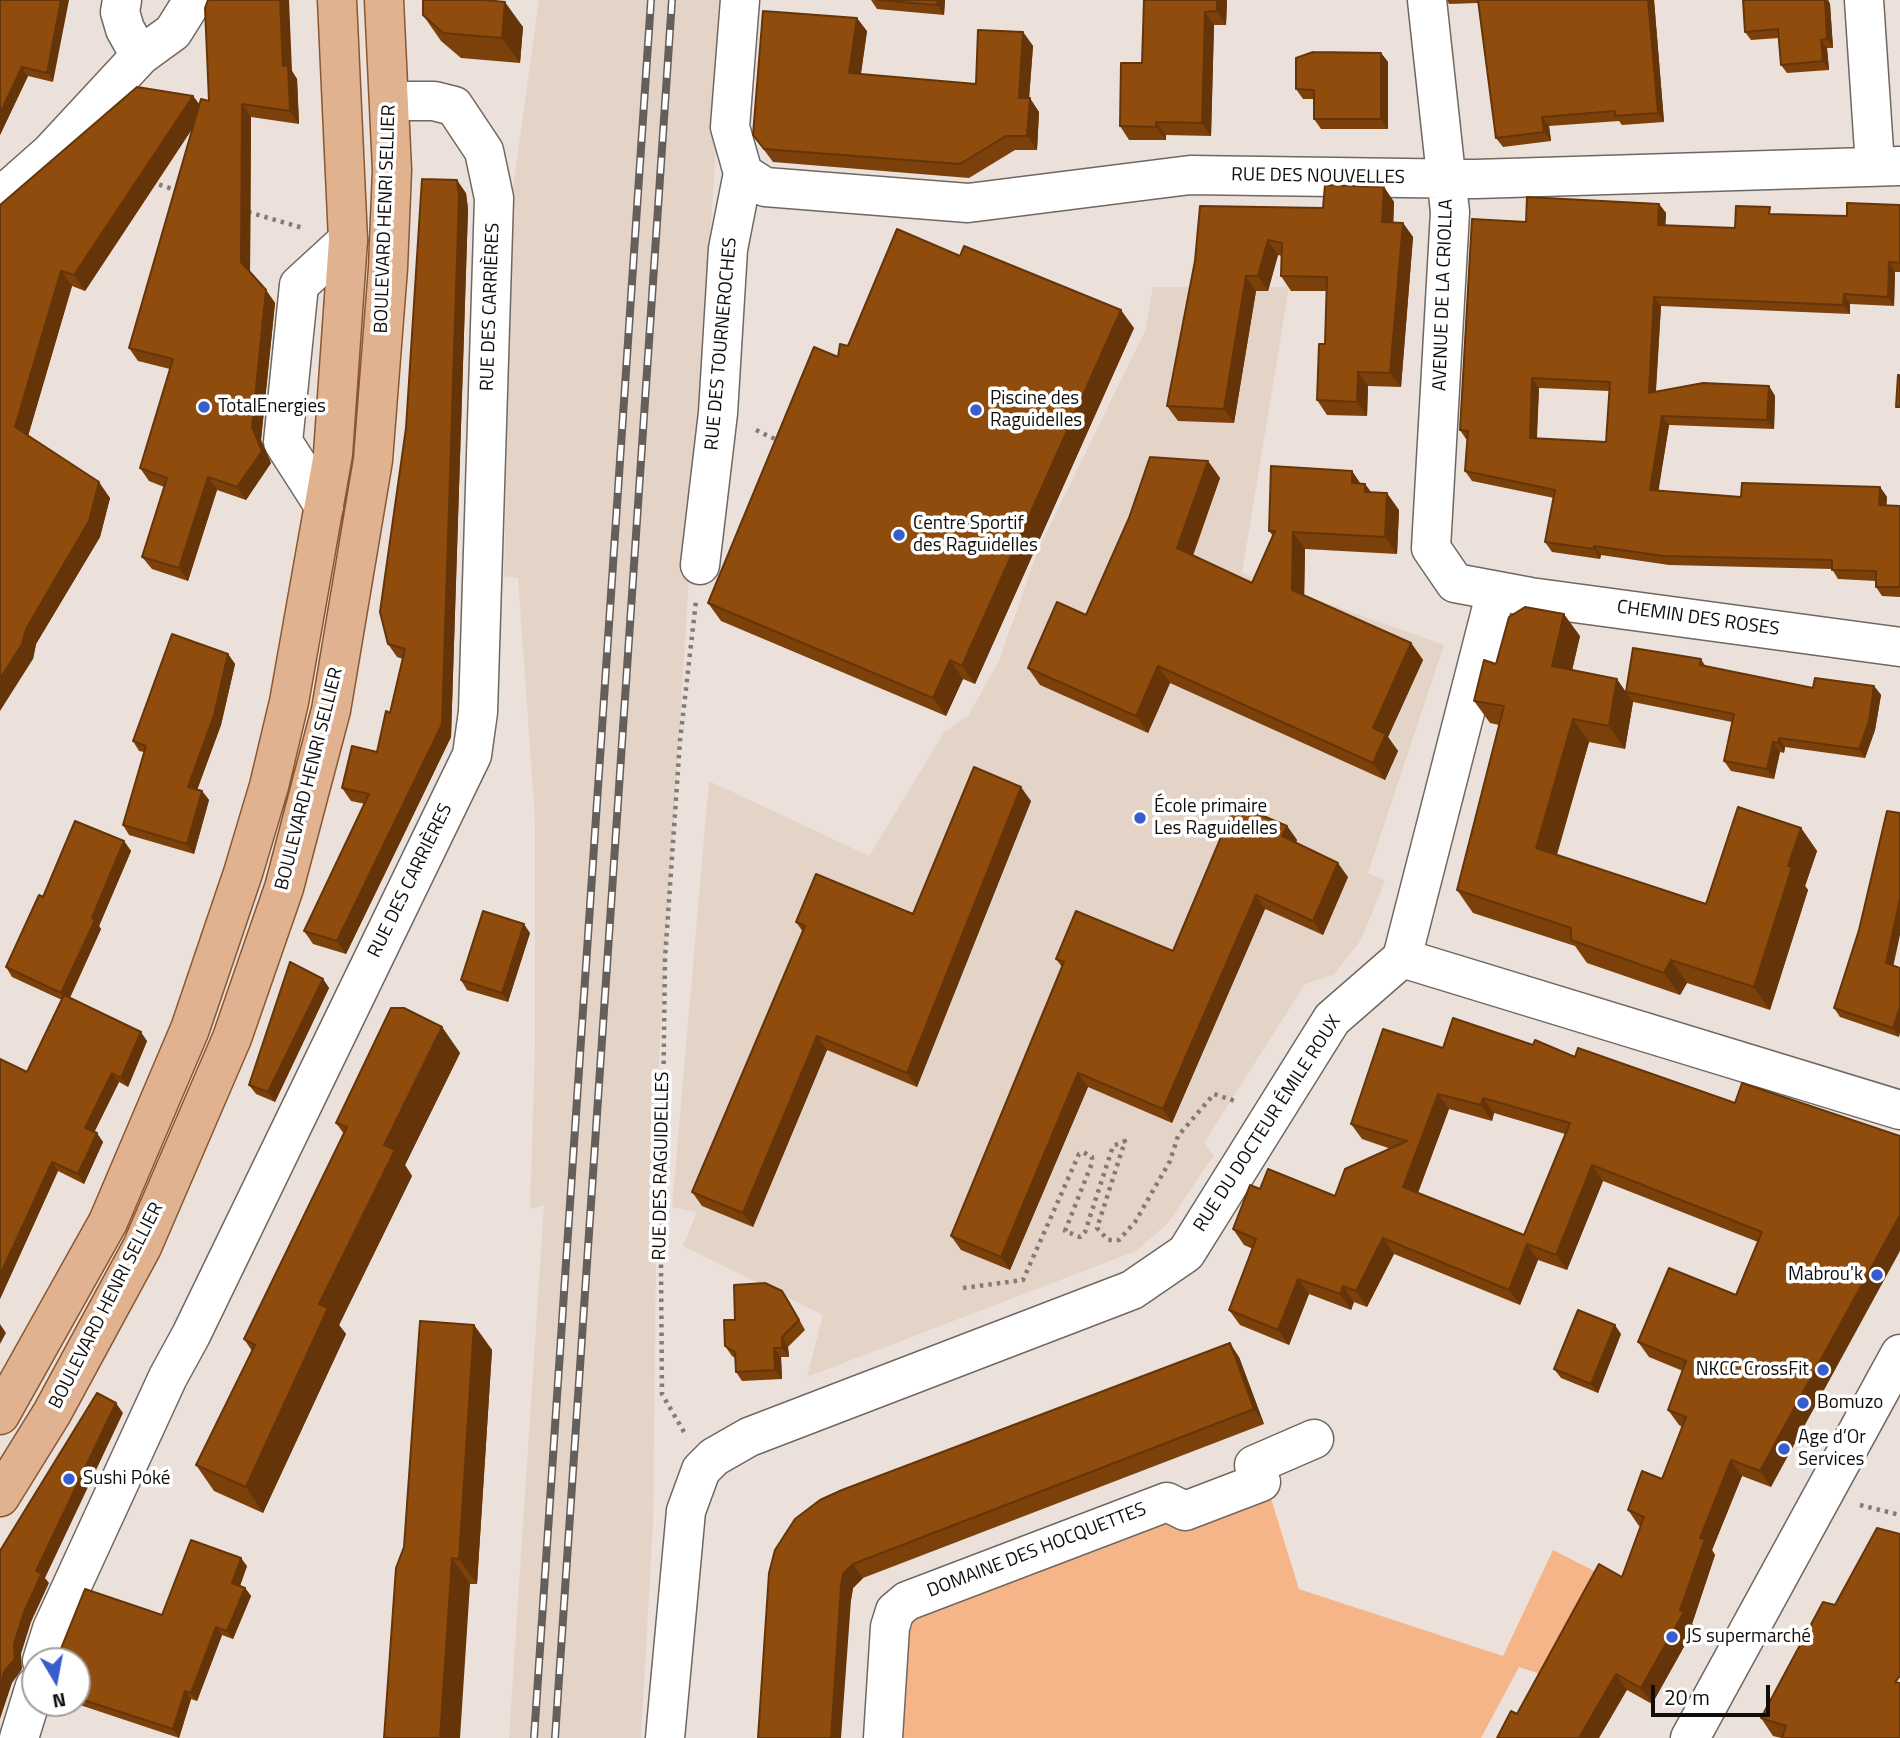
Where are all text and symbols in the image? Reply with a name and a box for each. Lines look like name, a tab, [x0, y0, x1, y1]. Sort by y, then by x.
street label: BOULEVARD HENRI SELLIER	[371, 104, 401, 334]
street label: RUE DES NOUVELLES	[1231, 164, 1405, 190]
street label: AVENUE DE LA CRIOLLA	[1429, 198, 1459, 392]
street label: RUE DES CARRIÈRES	[477, 222, 505, 392]
street label: RUE DES TOURNEROCHES	[701, 237, 743, 451]
place label: Piscine des Raguidelles	[990, 388, 1082, 432]
place label: TotalEnergies	[218, 396, 326, 418]
marker: TotalEnergies	[196, 399, 212, 415]
marker: Piscine des Raguidelles	[968, 402, 984, 418]
place label: Centre Sportif des Raguidelles	[913, 513, 1038, 557]
marker: Centre Sportif des Raguidelles	[891, 527, 907, 543]
street label: CHEMIN DES ROSES	[1615, 596, 1781, 642]
street label: BOULEVARD HENRI SELLIER	[271, 665, 349, 893]
place label: École primaire Les Raguidelles	[1154, 796, 1278, 840]
street label: RUE DES CARRIÈRES	[364, 800, 458, 962]
marker: École primaire Les Raguidelles	[1132, 810, 1148, 826]
street label: RUE DU DOCTEUR ÉMILE ROUX	[1190, 1012, 1346, 1236]
street label: RUE DES RAGUIDELLES	[649, 1071, 675, 1261]
street label: BOULEVARD HENRI SELLIER	[45, 1199, 169, 1413]
place label: Mabrou'k	[1788, 1264, 1863, 1286]
marker: Mabrou'k	[1869, 1267, 1885, 1283]
place label: NKCC CrossFit	[1696, 1359, 1809, 1381]
marker: NKCC CrossFit	[1815, 1362, 1831, 1378]
place label: Bomuzo	[1817, 1392, 1883, 1414]
marker: Bomuzo	[1795, 1395, 1811, 1411]
place label: Age d’Or Services	[1798, 1427, 1866, 1471]
marker: Age d’Or Services	[1776, 1441, 1792, 1457]
place label: Sushi Poké	[83, 1468, 170, 1490]
marker: Sushi Poké	[61, 1471, 77, 1487]
street label: DOMAINE DES HOCQUETTES	[924, 1499, 1150, 1603]
place label: JS supermarché	[1686, 1626, 1811, 1648]
marker: JS supermarché	[1664, 1629, 1680, 1645]
north arrow	[21, 1647, 91, 1717]
scale bar	[1655, 1672, 1774, 1716]
text: 20 m	[1664, 1681, 1710, 1713]
text: N	[50, 1686, 68, 1717]

